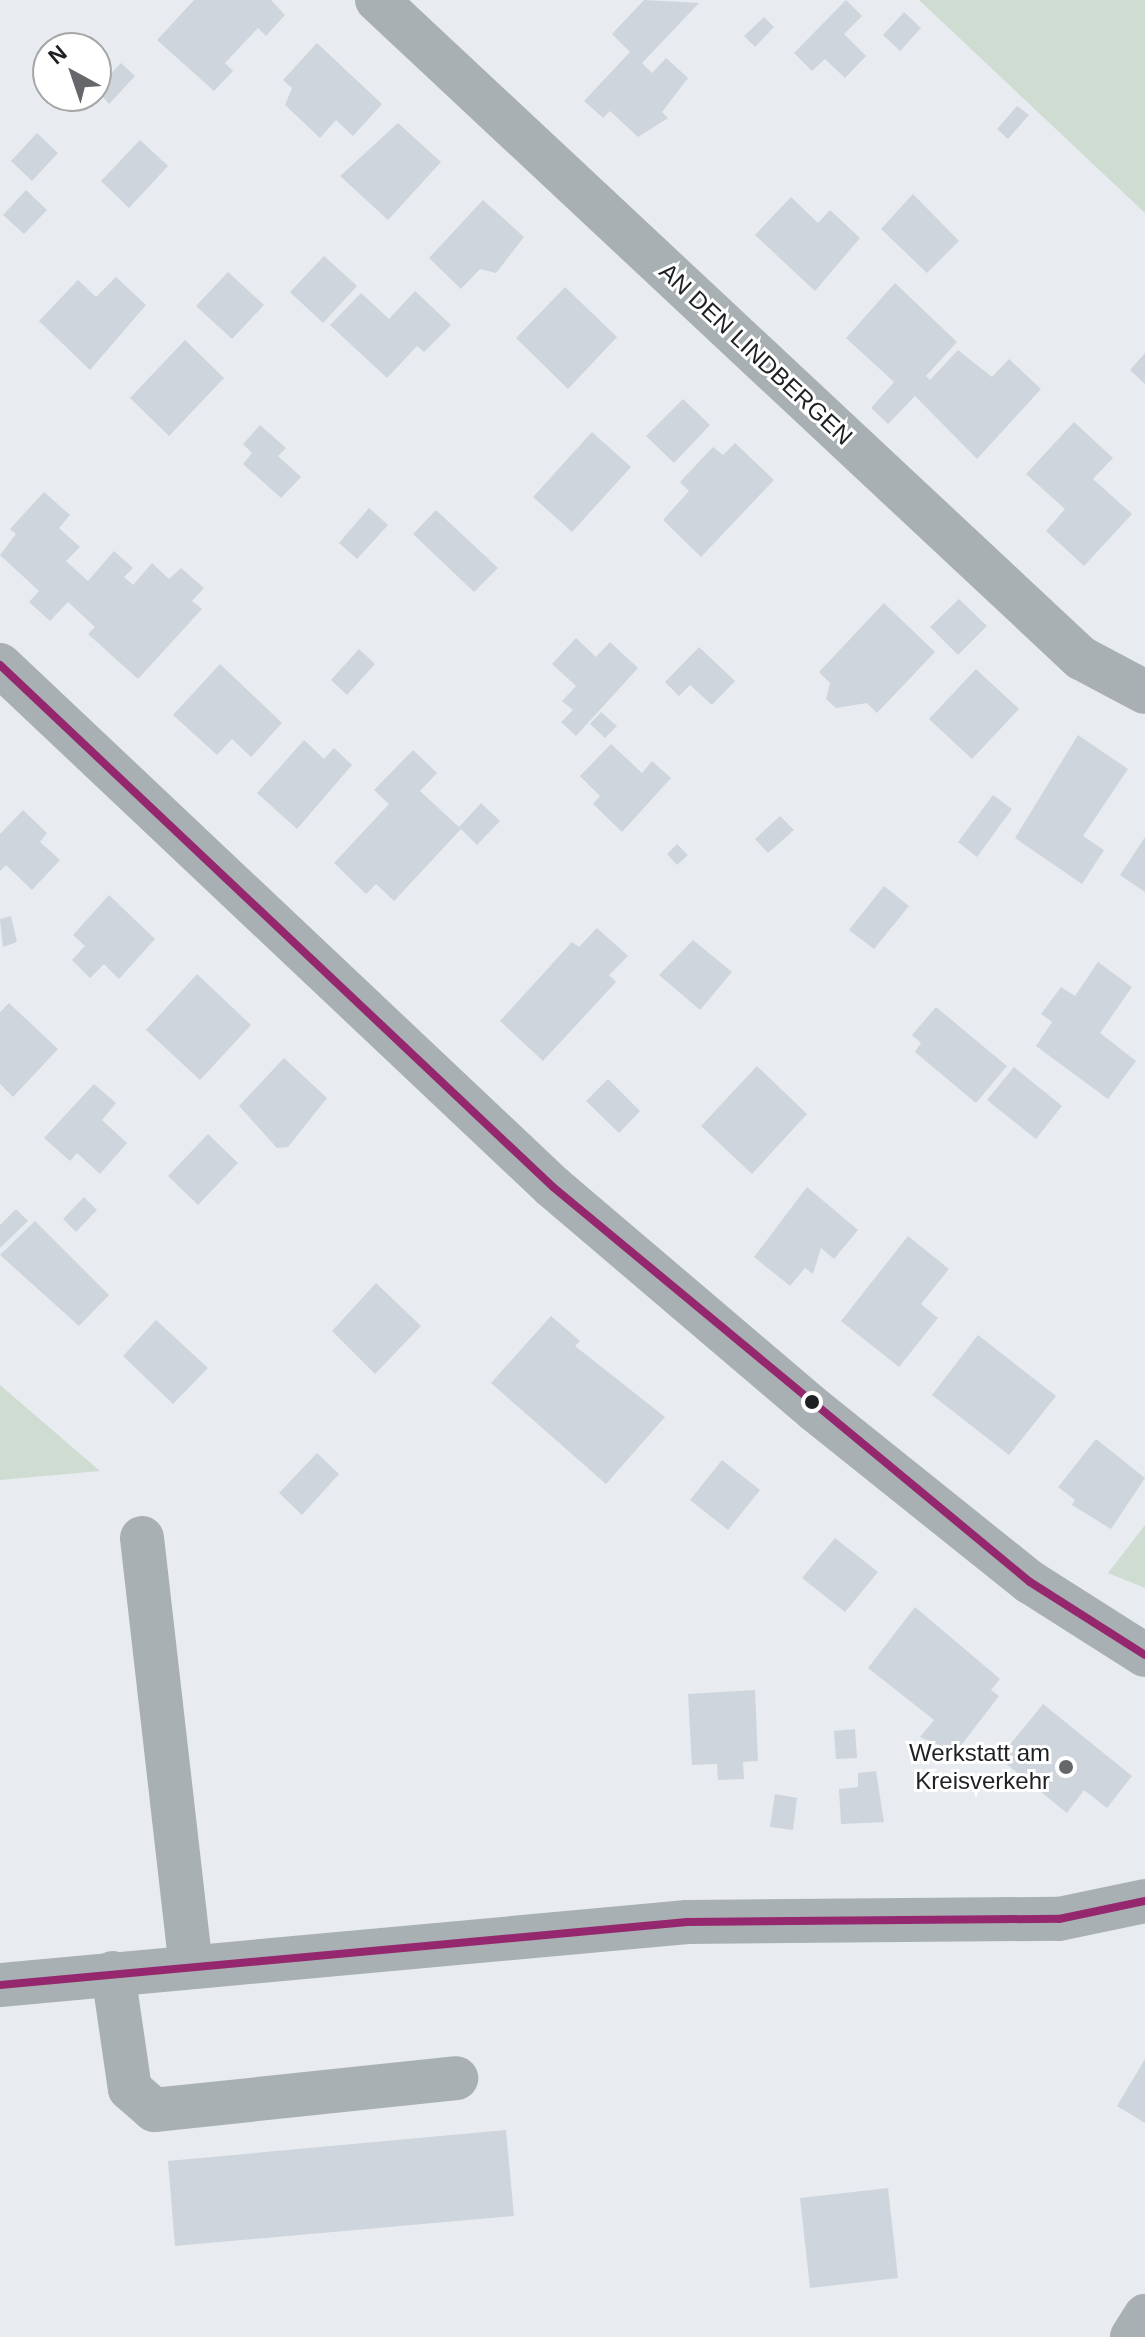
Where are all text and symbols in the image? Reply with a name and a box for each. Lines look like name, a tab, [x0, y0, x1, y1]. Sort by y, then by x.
north arrow	[32, 32, 112, 112]
text: N	[43, 40, 72, 69]
street label: AN DEN LINDBERGEN	[654, 257, 858, 451]
unlabelled marker	[804, 1394, 820, 1410]
place label: Werkstatt am Kreisverkehr	[909, 1739, 1050, 1795]
marker: Werkstatt am Kreisverkehr	[1057, 1758, 1075, 1776]

